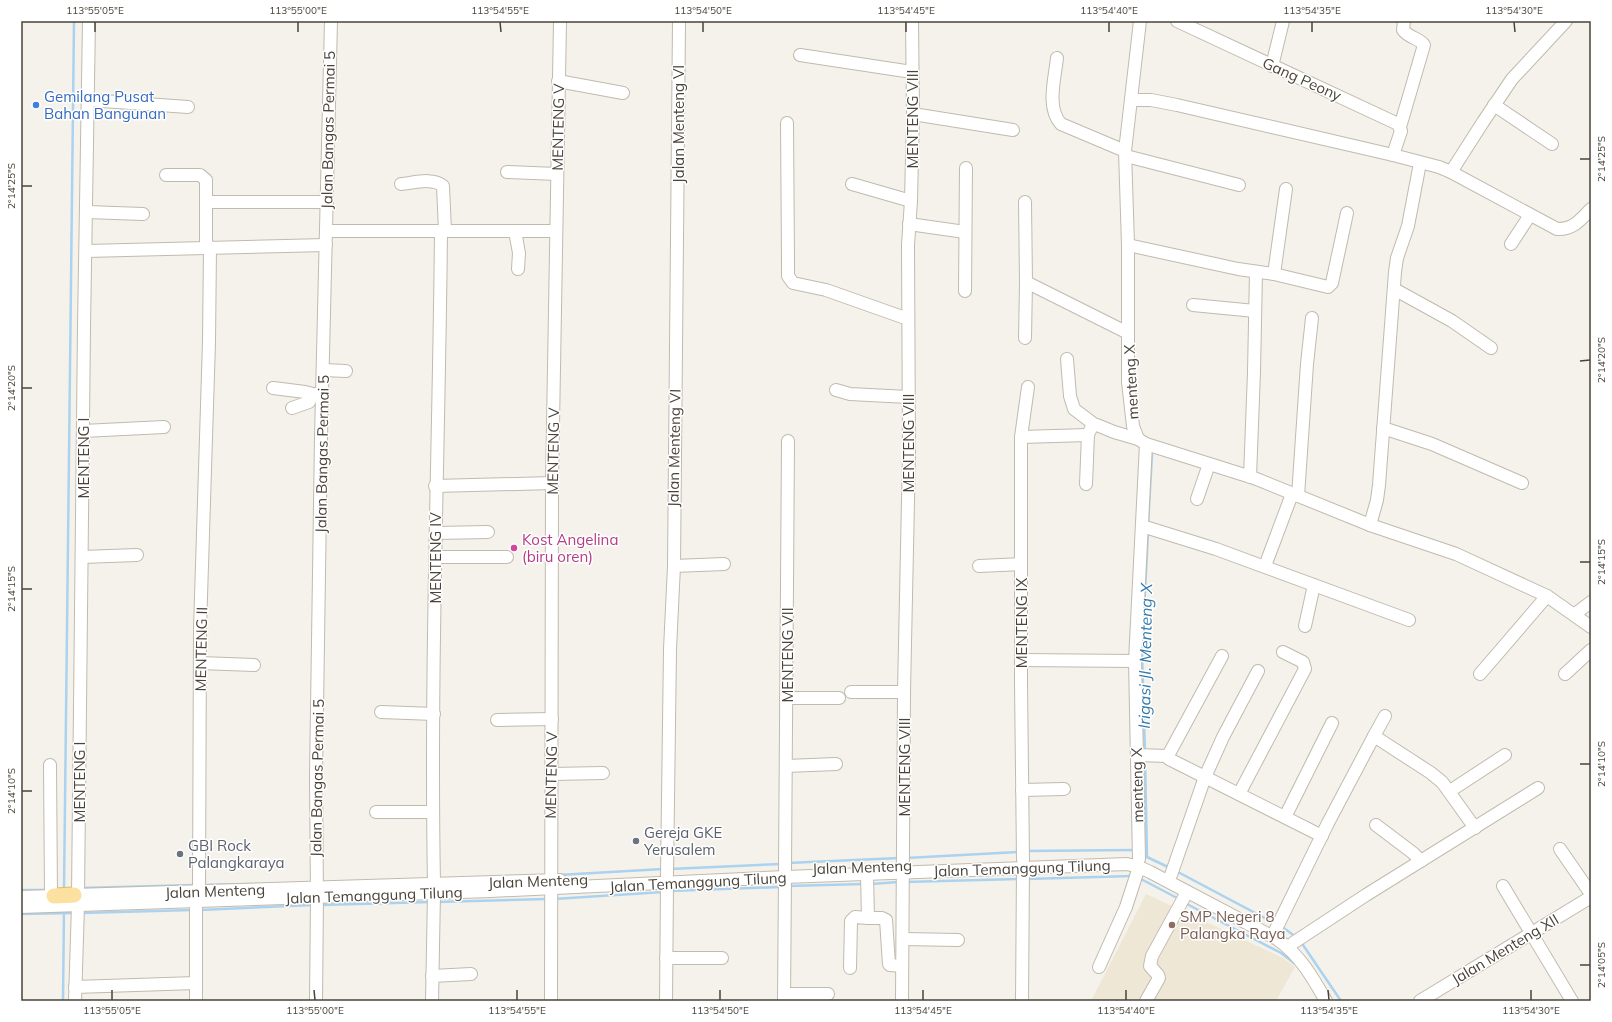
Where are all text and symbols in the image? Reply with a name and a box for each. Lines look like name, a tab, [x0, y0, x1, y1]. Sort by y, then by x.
text: 113°55'05"E	[66, 4, 124, 17]
text: 113°55'00"E	[269, 4, 327, 17]
text: 113°54'55"E	[471, 4, 529, 17]
text: 113°54'50"E	[674, 4, 732, 17]
text: 113°54'45"E	[877, 4, 935, 17]
text: 113°54'40"E	[1080, 4, 1138, 17]
text: 113°54'35"E	[1283, 4, 1341, 17]
text: 113°54'30"E	[1485, 4, 1543, 17]
street label: Jalan Bangas Permai 5	[317, 51, 339, 209]
street label: Gang Peony	[1260, 53, 1345, 105]
street label: Jalan Menteng VI	[669, 65, 688, 183]
street label: MENTENG VIII	[903, 70, 922, 169]
street label: MENTENG V	[548, 83, 568, 171]
place label: Gemilang Pusat Bahan Bangunan	[44, 87, 166, 123]
marker: Gemilang Pusat Bahan Bangunan	[31, 100, 41, 110]
text: 2°14'25"S	[1595, 136, 1608, 182]
text: 2°14'25"S	[5, 163, 18, 209]
text: 2°14'20"S	[1595, 337, 1608, 383]
street label: menteng X	[1120, 344, 1142, 420]
text: 2°14'20"S	[5, 365, 18, 411]
street label: Jalan Bangas Permai 5	[311, 375, 333, 533]
street label: Jalan Menteng VI	[663, 389, 685, 507]
street label: MENTENG VIII	[899, 394, 918, 493]
street label: MENTENG V	[543, 407, 563, 495]
street label: MENTENG I	[74, 418, 93, 498]
street label: MENTENG IV	[426, 512, 445, 604]
place label: Kost Angelina (biru oren)	[522, 530, 618, 566]
text: 2°14'15"S	[1595, 539, 1608, 585]
marker: Kost Angelina (biru oren)	[509, 543, 519, 553]
text: 2°14'15"S	[5, 566, 18, 612]
street label: MENTENG IX	[1012, 578, 1031, 668]
water label: Irigasi Jl. Menteng X	[1134, 582, 1156, 729]
street label: MENTENG II	[191, 607, 211, 691]
street label: MENTENG VII	[778, 607, 797, 703]
street label: Jalan Bangas Permai 5	[306, 699, 328, 857]
street label: MENTENG VIII	[895, 718, 914, 817]
street label: MENTENG V	[541, 731, 561, 819]
text: 2°14'10"S	[1595, 741, 1608, 787]
street label: MENTENG I	[70, 742, 89, 822]
street label: menteng X	[1127, 747, 1147, 823]
text: 2°14'10"S	[5, 768, 18, 814]
place label: Gereja GKE Yerusalem	[643, 823, 723, 859]
place label: GBI Rock Palangkaraya	[188, 836, 285, 872]
marker: Gereja GKE Yerusalem	[631, 836, 641, 846]
marker: GBI Rock Palangkaraya	[175, 849, 185, 859]
street label: Jalan Temanggung Tilung	[933, 855, 1111, 881]
street label: Jalan Menteng	[812, 856, 912, 878]
street label: Jalan Temanggung Tilung	[609, 868, 787, 896]
street label: Jalan Menteng	[488, 870, 588, 892]
street label: Jalan Menteng	[165, 880, 265, 902]
street label: Jalan Temanggung Tilung	[285, 882, 463, 908]
place label: SMP Negeri 8 Palangka Raya	[1180, 907, 1285, 943]
street label: Jalan Menteng XII	[1448, 910, 1562, 988]
marker: SMP Negeri 8 Palangka Raya	[1167, 920, 1177, 930]
text: 2°14'05"S	[1595, 942, 1608, 988]
text: 113°55'05"E	[83, 1004, 141, 1017]
text: 113°55'00"E	[286, 1004, 344, 1017]
text: 113°54'55"E	[488, 1004, 546, 1017]
text: 113°54'50"E	[691, 1004, 749, 1017]
text: 113°54'45"E	[894, 1004, 952, 1017]
text: 113°54'40"E	[1097, 1004, 1155, 1017]
text: 113°54'35"E	[1300, 1004, 1358, 1017]
text: 113°54'30"E	[1502, 1004, 1560, 1017]

